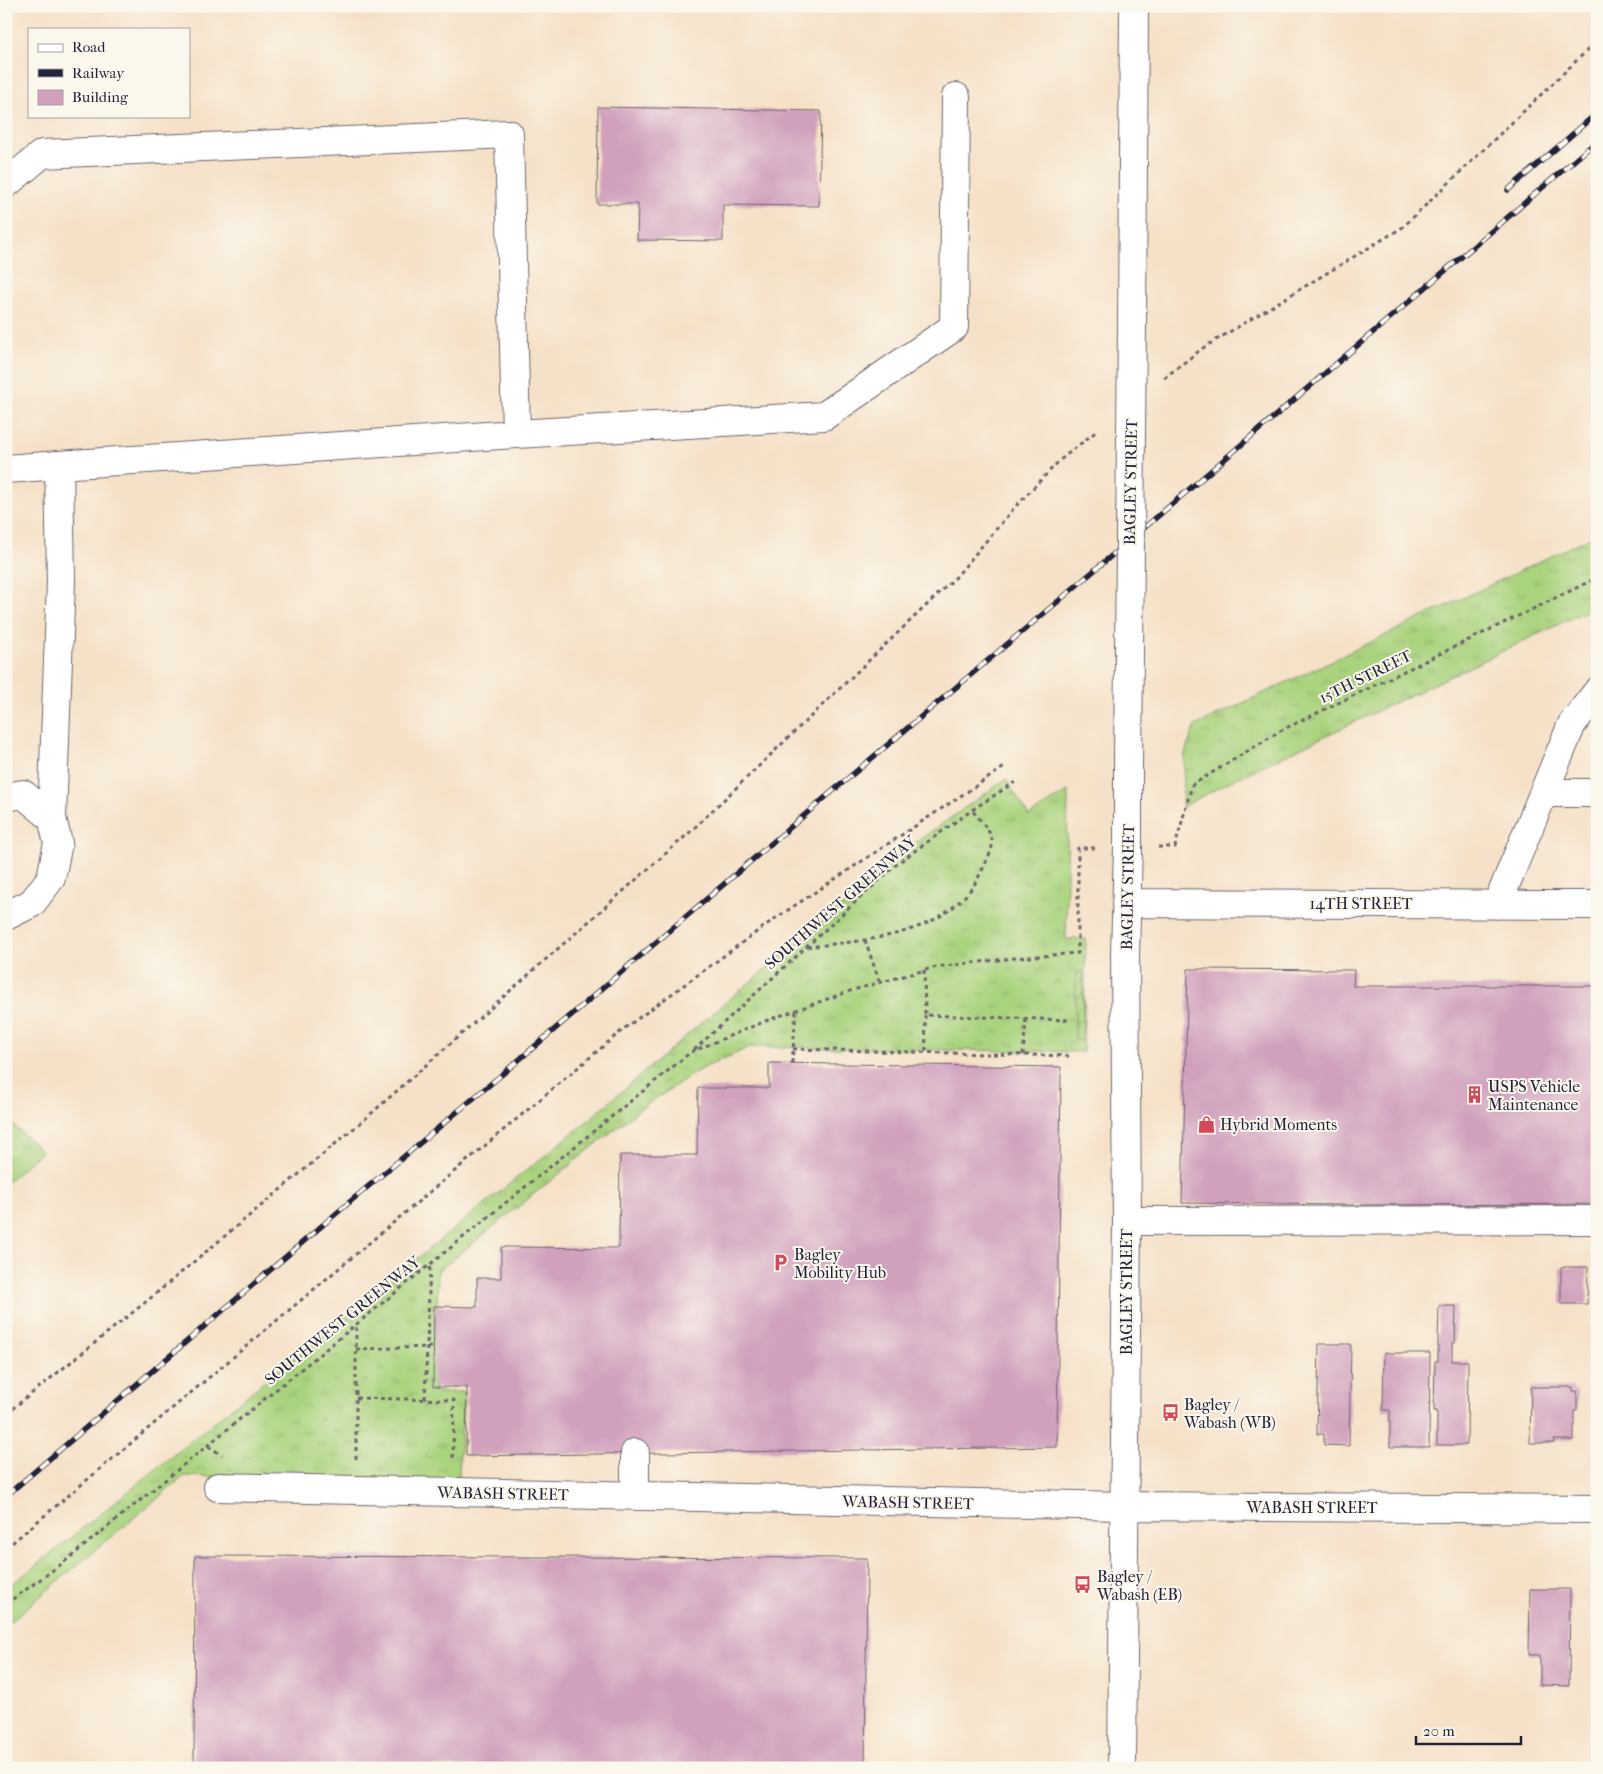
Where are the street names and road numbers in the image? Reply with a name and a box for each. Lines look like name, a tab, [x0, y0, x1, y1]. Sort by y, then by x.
street label: BAGLEY STREET	[1120, 418, 1141, 545]
street label: 15TH STREET	[1316, 646, 1415, 707]
street label: BAGLEY STREET	[1117, 823, 1138, 950]
street label: SOUTHWEST GREENWAY	[761, 831, 921, 973]
street label: 14TH STREET	[1310, 894, 1413, 913]
street label: BAGLEY STREET	[1117, 1229, 1136, 1355]
street label: SOUTHWEST GREENWAY	[261, 1251, 425, 1389]
street label: WABASH STREET	[436, 1483, 569, 1504]
street label: WABASH STREET	[841, 1492, 974, 1513]
street label: WABASH STREET	[1245, 1498, 1378, 1517]

